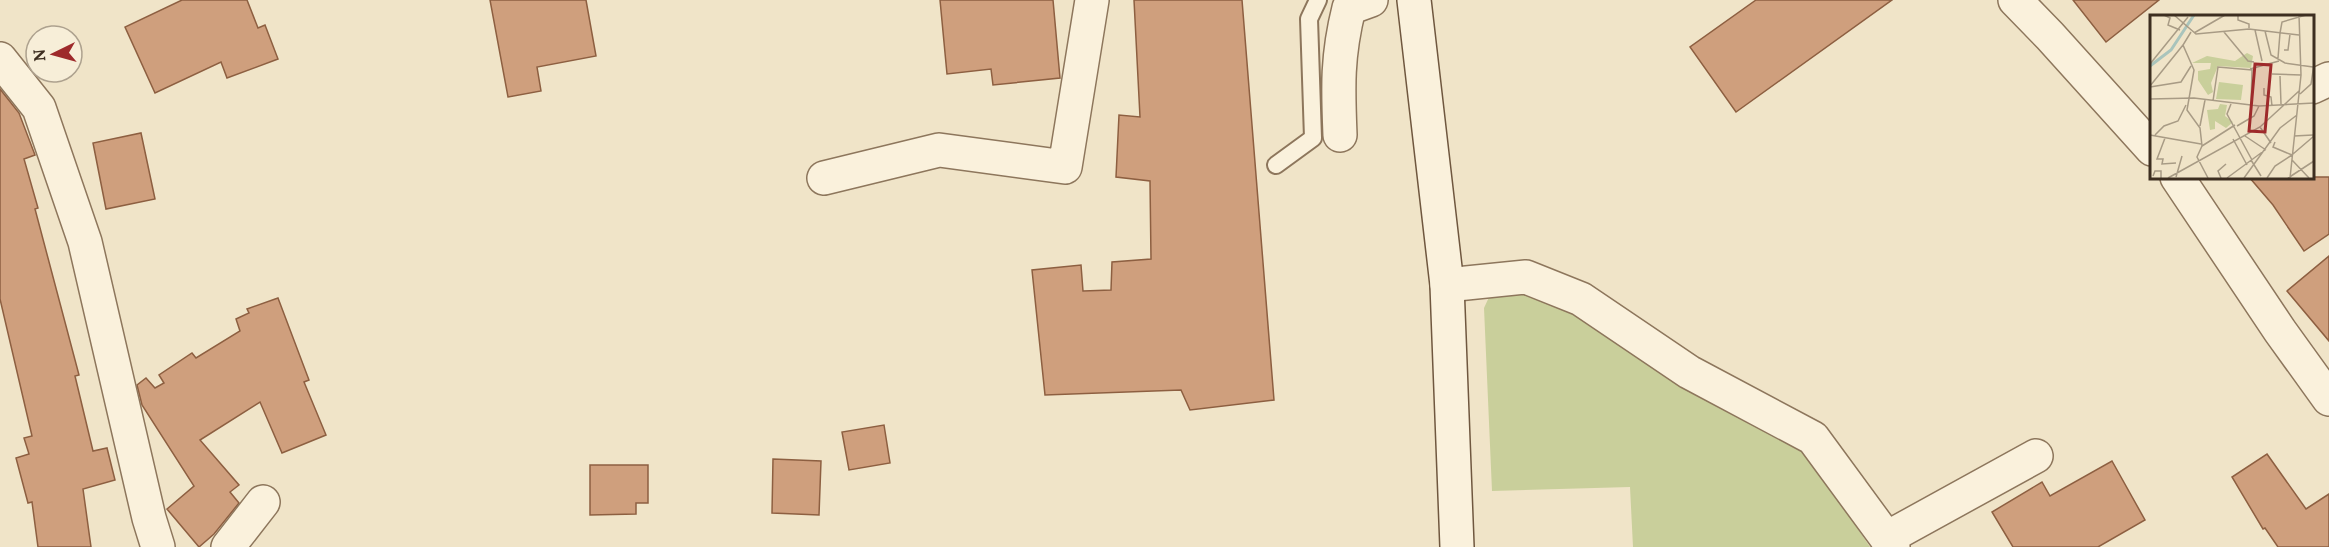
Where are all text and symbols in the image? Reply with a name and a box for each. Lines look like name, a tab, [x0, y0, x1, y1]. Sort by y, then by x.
inset map	[2150, 15, 2314, 178]
north arrow	[24, 24, 84, 84]
text: N	[29, 48, 50, 62]

